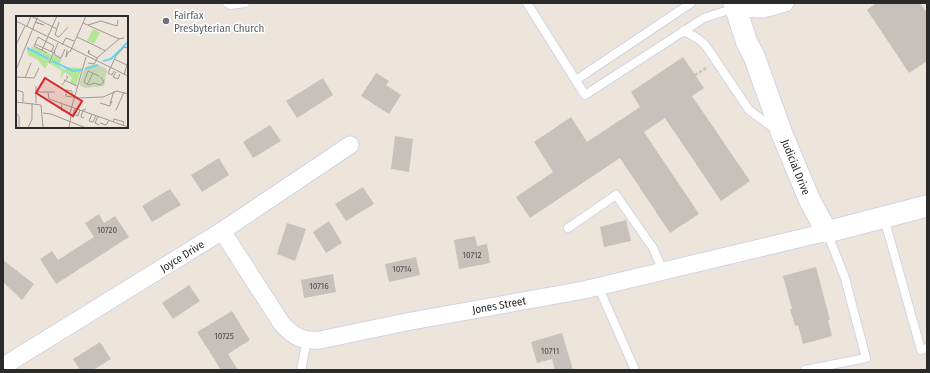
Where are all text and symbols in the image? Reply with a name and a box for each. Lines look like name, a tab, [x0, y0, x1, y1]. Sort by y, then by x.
place label: Fairfax Presbyterian Church	[174, 9, 264, 35]
inset map	[16, 16, 128, 128]
marker: Fairfax Presbyterian Church	[161, 16, 171, 26]
street label: Judicial Drive	[778, 137, 813, 197]
house number: 10720	[97, 225, 117, 235]
street label: Joyce Drive	[158, 238, 207, 275]
house number: 10712	[462, 250, 482, 260]
house number: 10714	[392, 264, 412, 274]
house number: 10716	[309, 281, 329, 291]
street label: Jones Street	[471, 294, 527, 317]
house number: 10725	[214, 331, 234, 341]
house number: 10711	[541, 346, 559, 356]

